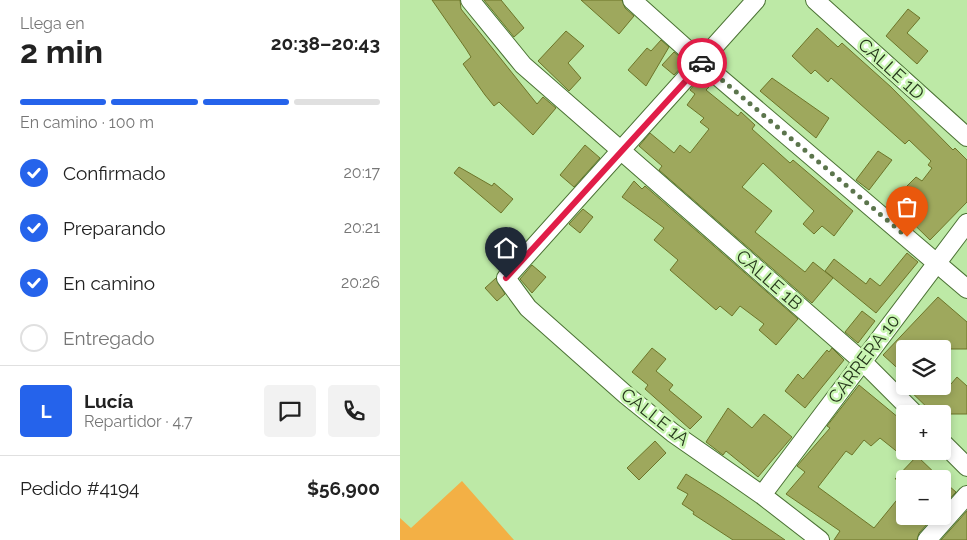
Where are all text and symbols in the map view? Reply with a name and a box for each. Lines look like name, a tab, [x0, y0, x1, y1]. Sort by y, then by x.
text: Llega en	[20, 14, 84, 33]
text: 20:38–20:43	[271, 32, 380, 54]
text: 2 min	[20, 33, 103, 70]
street label: CALLE 1D	[854, 34, 929, 104]
courier	[677, 38, 727, 88]
icon: car	[688, 49, 716, 77]
text: En camino · 100 m	[20, 113, 154, 132]
icon: check	[20, 159, 48, 187]
text: Confirmado	[63, 162, 166, 184]
text: 20:17	[344, 163, 380, 182]
pin	[886, 186, 928, 237]
icon: bag	[893, 193, 921, 221]
icon: check	[20, 214, 48, 242]
text: Preparando	[63, 217, 166, 239]
text: 20:21	[344, 218, 380, 237]
pin	[485, 227, 527, 278]
icon: home	[492, 234, 520, 262]
street label: CALLE 1B	[732, 245, 807, 314]
icon: check	[20, 269, 48, 297]
text: En camino	[63, 272, 155, 294]
text: 20:26	[341, 273, 380, 292]
street label: CARRERA 10	[823, 310, 904, 407]
text: Entregado	[63, 327, 155, 349]
map controls	[896, 340, 951, 525]
button: layers	[896, 340, 951, 395]
street label: CALLE 1A	[617, 383, 694, 450]
button: chat	[264, 385, 316, 437]
button: phone	[328, 385, 380, 437]
text: Lucía	[84, 390, 133, 412]
text: L	[40, 400, 52, 422]
button: +	[896, 405, 951, 460]
text: Repartidor · 4.7	[84, 412, 192, 431]
button: −	[896, 470, 951, 525]
text: Pedido #4194	[20, 477, 139, 499]
text: $56,900	[307, 477, 380, 499]

